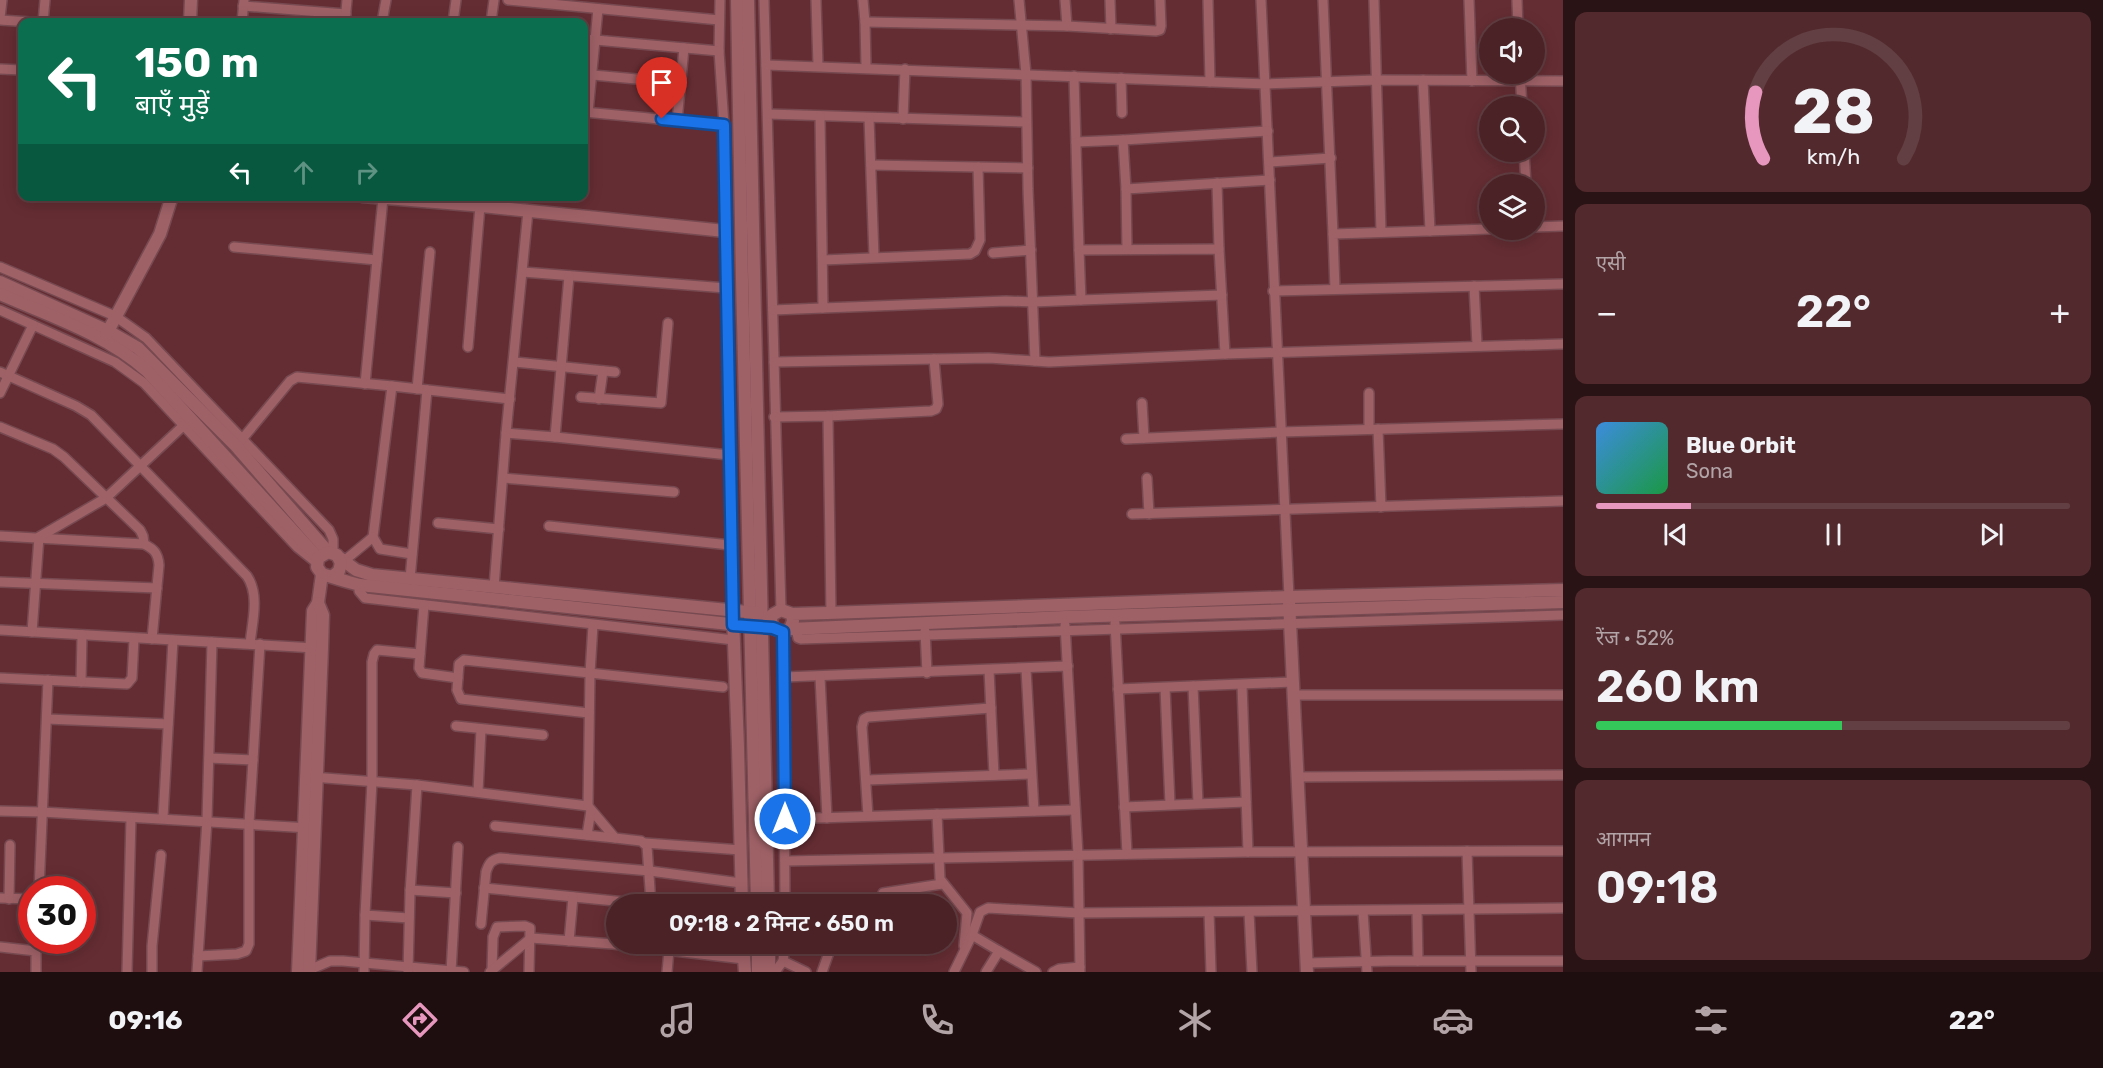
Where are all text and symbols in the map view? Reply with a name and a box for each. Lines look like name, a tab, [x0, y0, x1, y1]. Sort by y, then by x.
map controls	[1479, 18, 1545, 240]
button: sound	[1479, 18, 1545, 84]
text: 150 m	[135, 38, 259, 88]
icon: left	[36, 42, 114, 120]
pin	[636, 57, 687, 119]
icon: arrive	[645, 66, 678, 99]
text: 28	[1792, 75, 1874, 149]
text: बाएँ मुड़ें	[135, 89, 210, 121]
button: search	[1479, 96, 1545, 162]
text: km/h	[1806, 144, 1860, 169]
icon: left	[224, 156, 257, 189]
icon: ahead	[287, 156, 320, 189]
icon: right	[350, 156, 383, 189]
button: layers	[1479, 174, 1545, 240]
text: एसी	[1596, 251, 1626, 275]
text: 22°	[1796, 285, 1871, 338]
text: −	[1596, 293, 1617, 332]
text: +	[2049, 293, 2070, 332]
text: Blue Orbit	[1686, 432, 1796, 459]
text: Sona	[1686, 459, 1733, 483]
icon: previous	[1659, 518, 1692, 551]
icon: pause	[1817, 518, 1850, 551]
icon: next	[1975, 518, 2008, 551]
text: रेंज · 52%	[1596, 626, 1674, 650]
text: 260 km	[1596, 660, 1760, 713]
position arrow	[753, 787, 817, 851]
text: आगमन	[1596, 827, 1651, 851]
text: 09:18	[1596, 861, 1719, 914]
speed limit sign: 30	[18, 876, 96, 954]
text: 09:18 · 2 मिनट · 650 m	[669, 910, 894, 937]
icon: directions	[399, 999, 441, 1041]
icon: music	[657, 999, 699, 1041]
icon: phone	[916, 999, 958, 1041]
icon: climate	[1174, 999, 1216, 1041]
icon: car	[1432, 999, 1474, 1041]
icon: filters	[1690, 999, 1732, 1041]
text: 09:16	[108, 1004, 183, 1036]
text: 22°	[1949, 1004, 1995, 1036]

